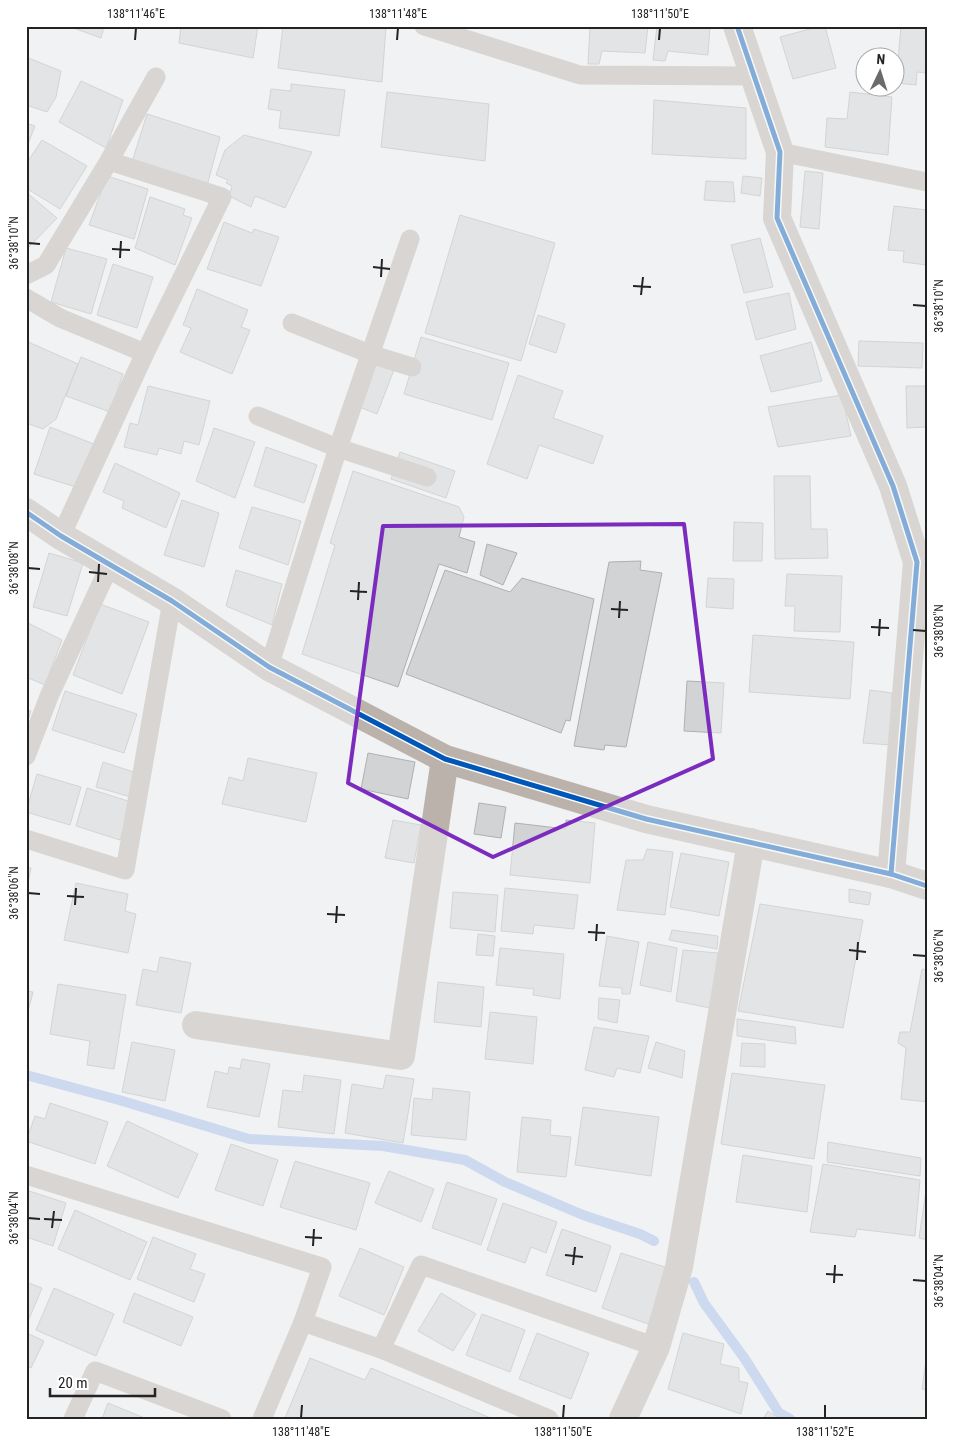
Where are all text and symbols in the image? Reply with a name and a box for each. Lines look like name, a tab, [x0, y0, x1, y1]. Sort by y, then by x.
text: 138°11'46"E	[107, 7, 165, 21]
text: 138°11'48"E	[369, 7, 427, 21]
text: 138°11'50"E	[631, 7, 689, 21]
north arrow	[856, 48, 906, 98]
text: N	[876, 51, 886, 67]
text: 36°38'10"N	[7, 216, 21, 270]
text: 36°38'10"N	[932, 279, 946, 333]
text: 36°38'08"N	[7, 541, 21, 595]
text: 36°38'08"N	[932, 604, 946, 658]
text: 36°38'06"N	[7, 866, 21, 920]
text: 36°38'06"N	[932, 929, 946, 983]
text: 36°38'04"N	[7, 1191, 21, 1245]
text: 36°38'04"N	[932, 1254, 946, 1308]
scale bar	[50, 1365, 155, 1397]
text: 20 m	[58, 1374, 88, 1392]
text: 138°11'48"E	[272, 1425, 330, 1439]
text: 138°11'50"E	[534, 1425, 592, 1439]
text: 138°11'52"E	[796, 1425, 854, 1439]

